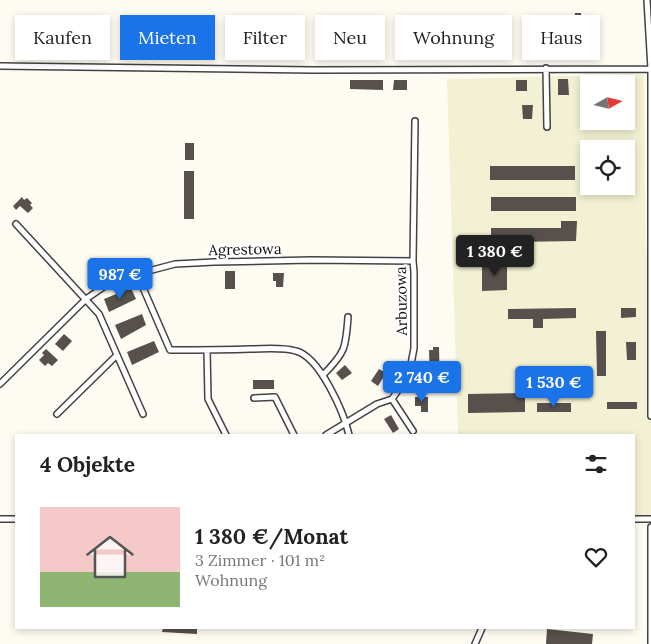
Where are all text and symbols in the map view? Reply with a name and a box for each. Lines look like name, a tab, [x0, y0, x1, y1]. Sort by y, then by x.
chip: Kaufen	[15, 15, 110, 60]
chip: Mieten	[120, 15, 215, 60]
chip: Filter	[225, 15, 305, 60]
chip: Neu	[315, 15, 385, 60]
chip: Wohnung	[395, 15, 512, 60]
chip: Haus	[522, 15, 600, 60]
north arrow	[580, 75, 635, 130]
map controls	[580, 75, 635, 195]
button: locate	[580, 140, 635, 195]
pin: 1 380 €	[449, 234, 541, 277]
street label: Agrestowa	[207, 239, 282, 259]
text: 1 380 €	[467, 241, 523, 261]
pin: 987 €	[85, 258, 155, 300]
text: 987 €	[98, 264, 142, 284]
street label: Arbuzowa	[391, 266, 411, 337]
pin: 2 740 €	[376, 360, 468, 403]
pin: 1 530 €	[508, 366, 600, 408]
text: 2 740 €	[394, 367, 450, 387]
text: 1 530 €	[526, 372, 582, 392]
icon: filters	[582, 450, 610, 478]
text: 4 Objekte	[40, 451, 135, 478]
text: 1 380 €/Monat	[195, 523, 348, 550]
icon: home	[80, 527, 140, 587]
icon: heart	[582, 543, 610, 571]
text: 3 Zimmer · 101 m²	[195, 550, 325, 570]
text: Wohnung	[195, 570, 267, 590]

